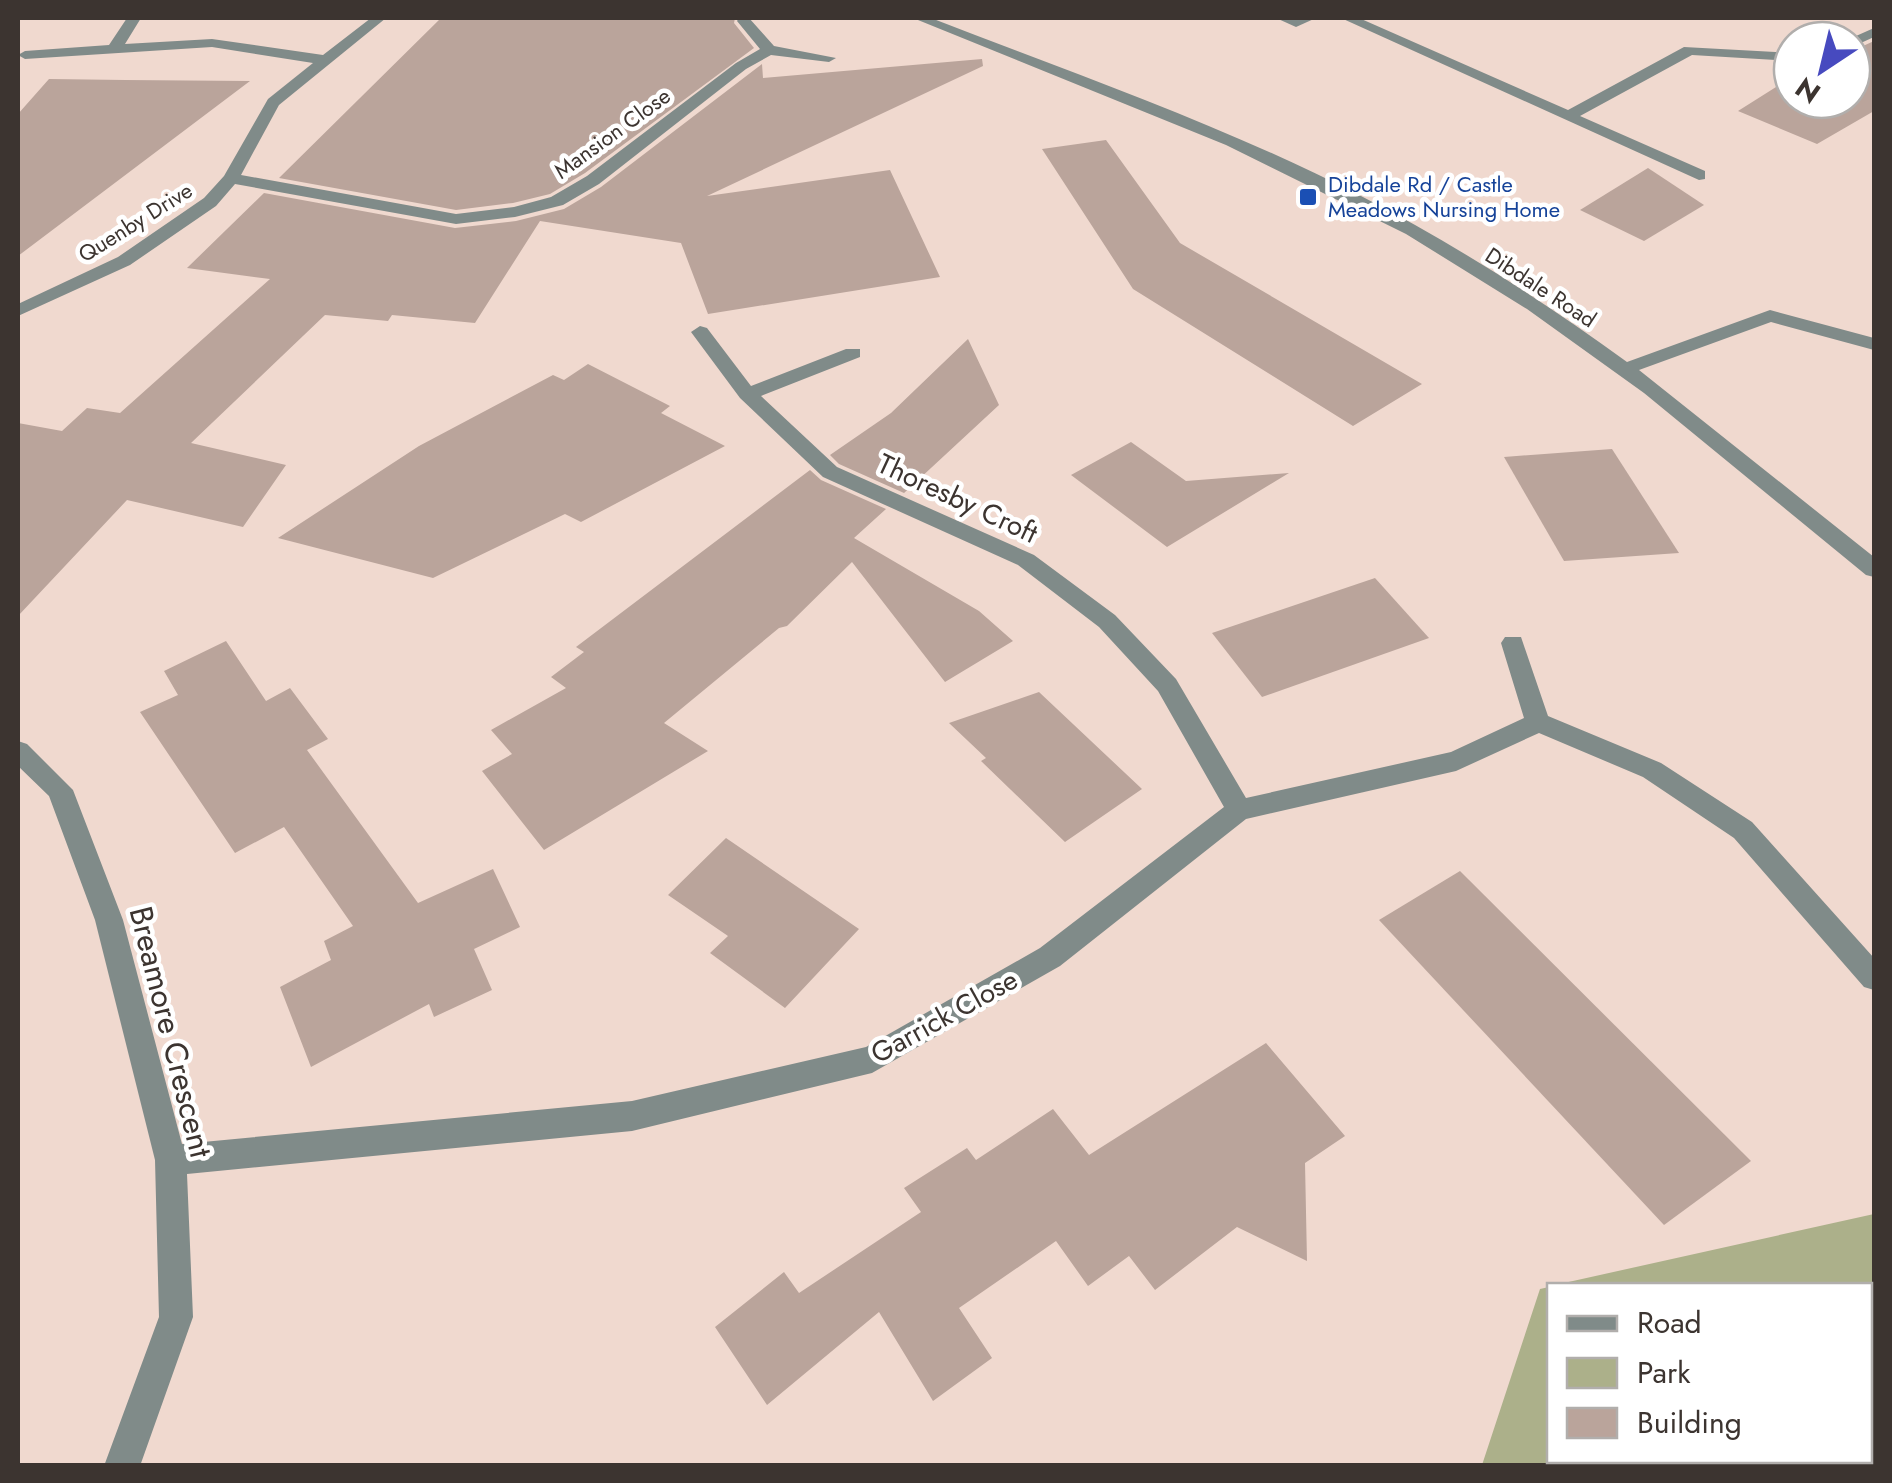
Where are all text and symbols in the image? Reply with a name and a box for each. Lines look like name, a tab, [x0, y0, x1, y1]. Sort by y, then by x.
north arrow	[1772, 20, 1872, 120]
text: N	[1787, 67, 1829, 113]
street label: Mansion Close	[547, 80, 677, 186]
place label: Dibdale Rd / Castle Meadows Nursing Home	[1328, 168, 1560, 225]
street label: Quenby Drive	[72, 174, 198, 270]
marker: Dibdale Rd / Castle Meadows Nursing Home	[1297, 186, 1319, 208]
street label: Dibdale Road	[1479, 239, 1603, 335]
street label: Thoresby Croft	[871, 443, 1045, 554]
street label: Breamore Crescent	[118, 902, 225, 1163]
street label: Garrick Close	[863, 959, 1025, 1074]
legend	[1547, 1283, 1872, 1463]
text: Road	[1637, 1301, 1702, 1344]
text: Park	[1637, 1351, 1691, 1394]
text: Building	[1637, 1401, 1742, 1444]

